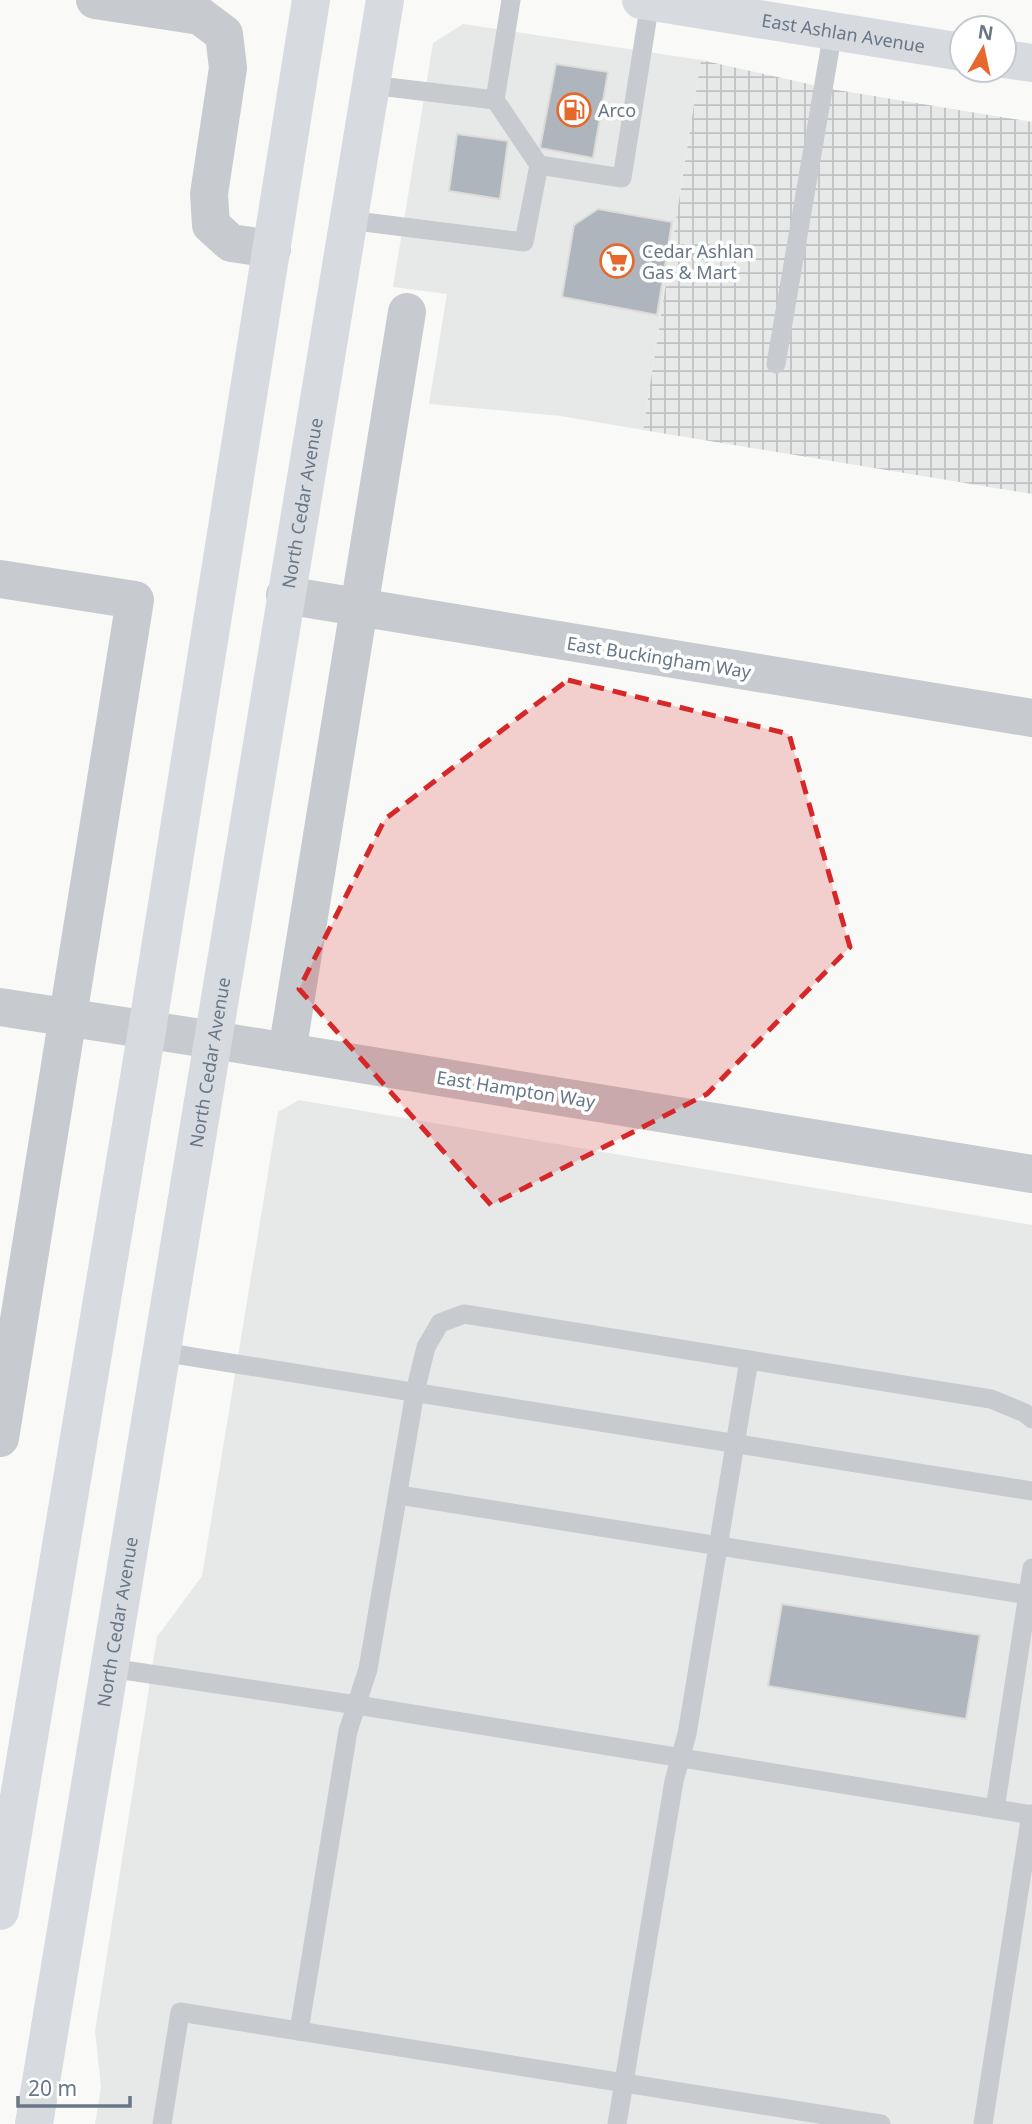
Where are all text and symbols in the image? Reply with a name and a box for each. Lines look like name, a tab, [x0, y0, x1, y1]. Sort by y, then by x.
street label: East Ashlan Avenue	[760, 8, 927, 58]
north arrow	[948, 14, 1018, 84]
text: N	[976, 18, 995, 46]
fuel station icon: Arco	[555, 91, 593, 129]
place label: Arco	[598, 98, 636, 122]
place label: Cedar Ashlan Gas & Mart	[642, 239, 754, 284]
supermarket icon: Cedar Ashlan Gas & Mart	[598, 242, 636, 280]
street label: North Cedar Avenue	[276, 416, 328, 590]
street label: East Buckingham Way	[565, 631, 754, 684]
street label: North Cedar Avenue	[184, 975, 235, 1149]
street label: East Hampton Way	[435, 1065, 598, 1114]
street label: North Cedar Avenue	[91, 1535, 143, 1709]
scale bar	[18, 2064, 130, 2108]
text: 20 m	[28, 2074, 77, 2102]

